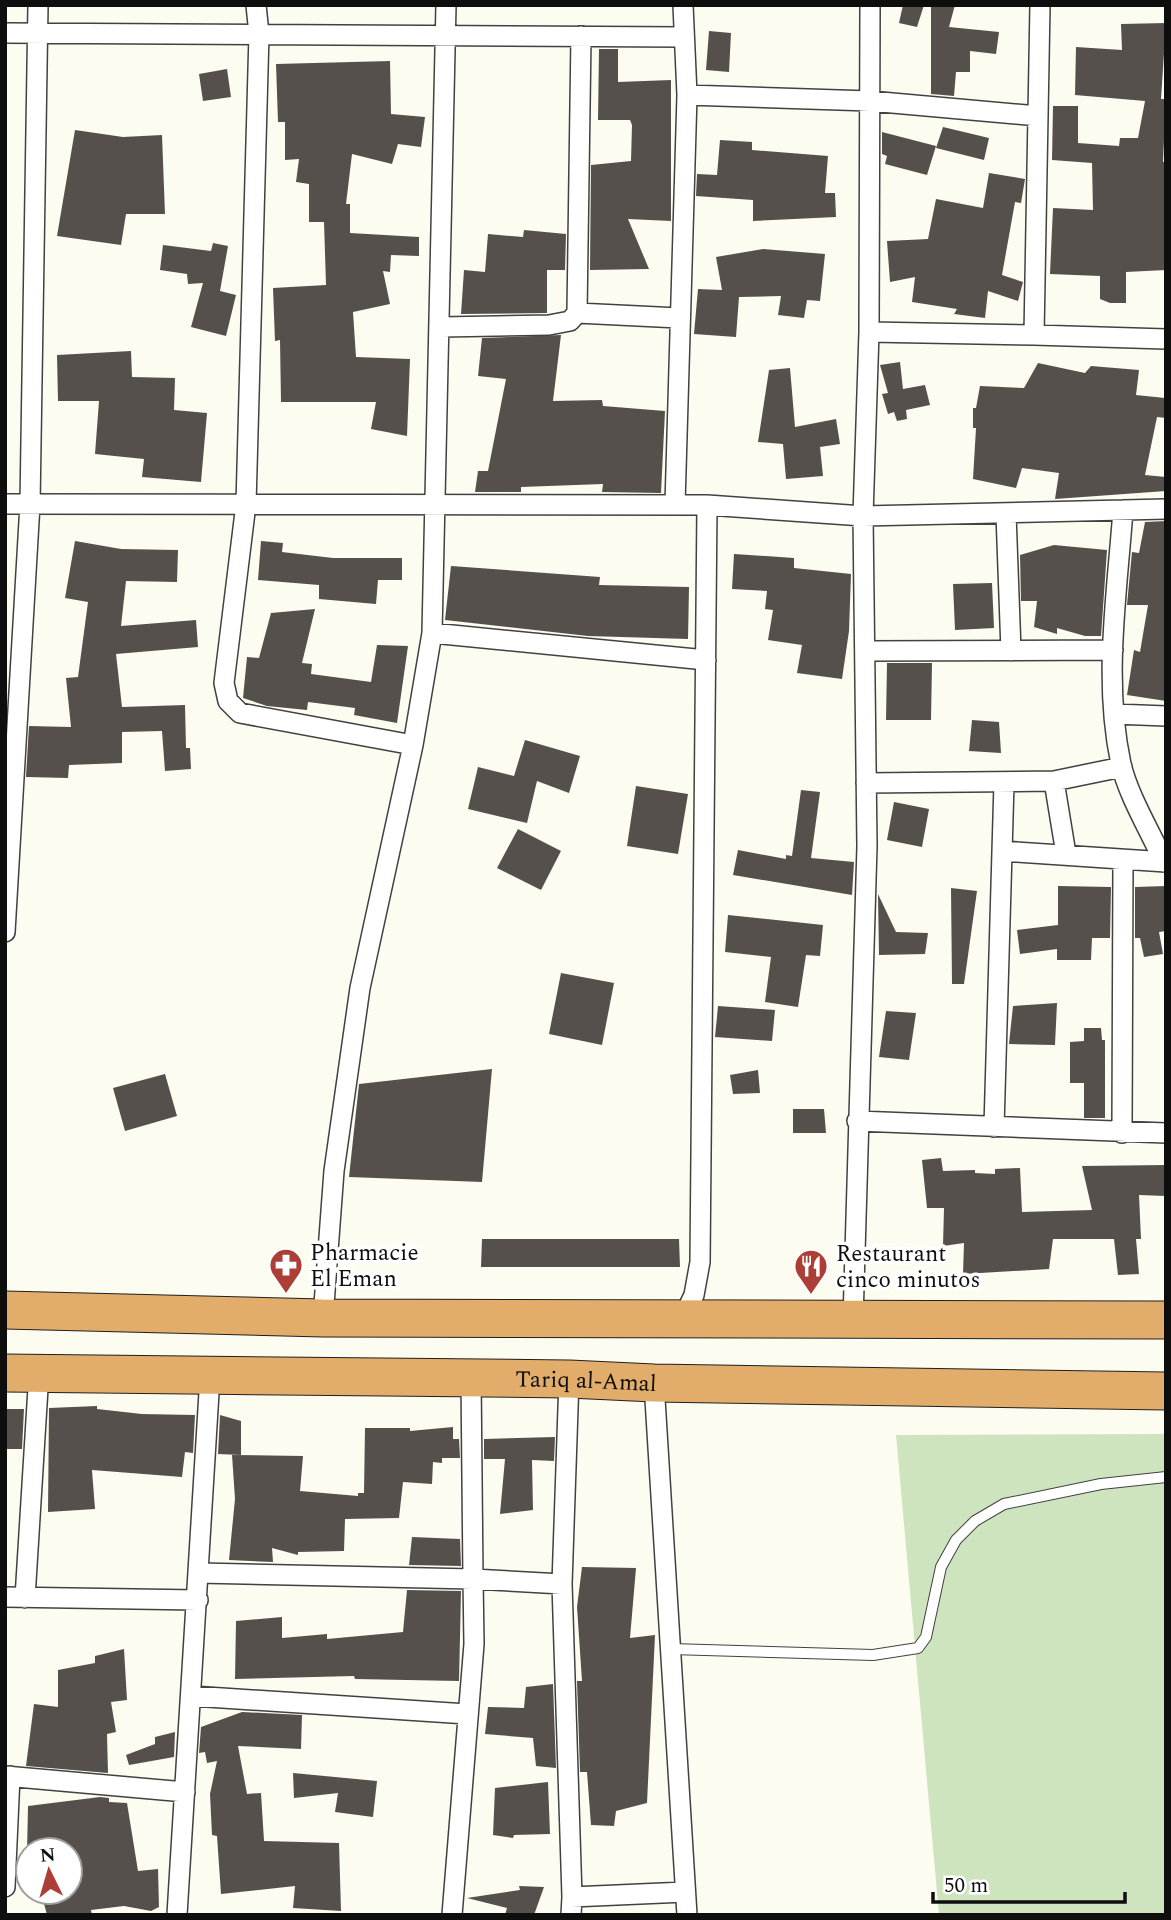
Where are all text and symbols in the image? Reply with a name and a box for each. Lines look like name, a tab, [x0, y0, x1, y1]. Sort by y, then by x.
place label: Pharmacie El Eman	[310, 1236, 419, 1297]
place label: Restaurant cinco minutos	[836, 1237, 980, 1298]
pharmacy icon: Pharmacie El Eman	[267, 1246, 305, 1295]
restaurant icon: Restaurant cinco minutos	[792, 1247, 830, 1296]
street label: Tariq al-Amal	[515, 1362, 657, 1402]
north arrow	[14, 1836, 84, 1906]
text: N	[39, 1840, 57, 1871]
scale bar	[933, 1860, 1126, 1904]
text: 50 m	[944, 1870, 988, 1902]

